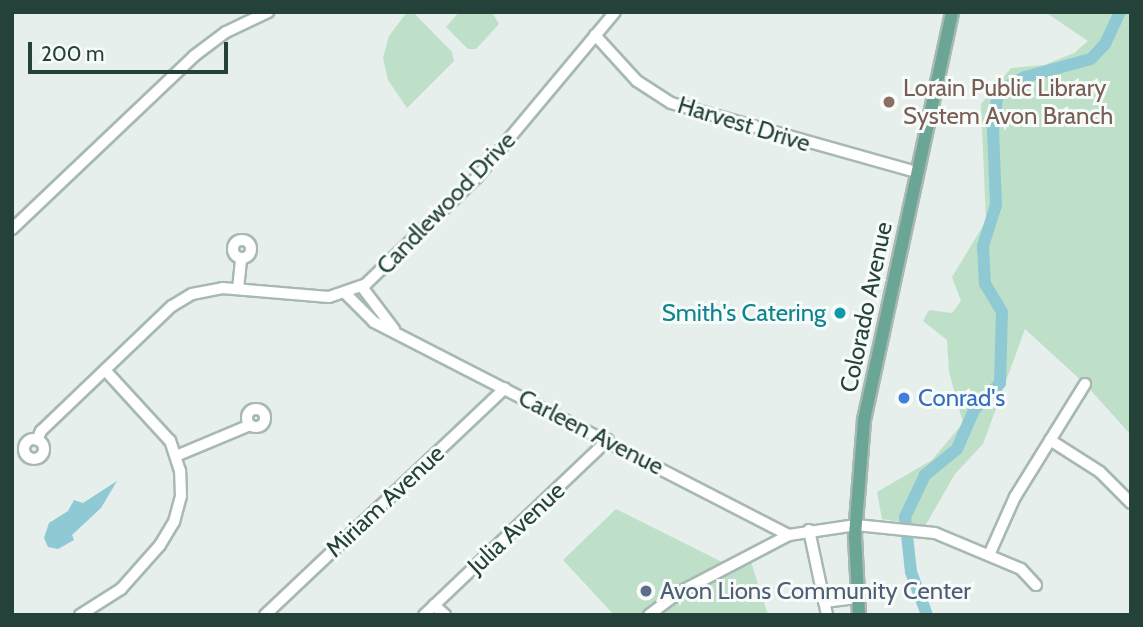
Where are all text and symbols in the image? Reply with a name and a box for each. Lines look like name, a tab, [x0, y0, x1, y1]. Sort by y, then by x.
scale bar	[32, 28, 231, 72]
text: 200 m	[41, 41, 104, 66]
place label: Lorain Public Library System Avon Branch	[903, 74, 1113, 130]
street label: Harvest Drive	[674, 90, 814, 158]
marker: Lorain Public Library System Avon Branch	[881, 94, 897, 110]
street label: Candlewood Drive	[371, 126, 521, 280]
street label: Colorado Avenue	[834, 219, 898, 395]
place label: Smith's Catering	[662, 299, 826, 327]
marker: Smith's Catering	[832, 305, 848, 321]
street label: Carleen Avenue	[514, 383, 668, 481]
place label: Conrad's	[918, 384, 1005, 412]
marker: Conrad's	[896, 390, 912, 406]
street label: Miriam Avenue	[320, 439, 450, 563]
street label: Julia Avenue	[461, 476, 571, 580]
place label: Avon Lions Community Center	[660, 577, 971, 605]
marker: Avon Lions Community Center	[638, 583, 654, 599]

